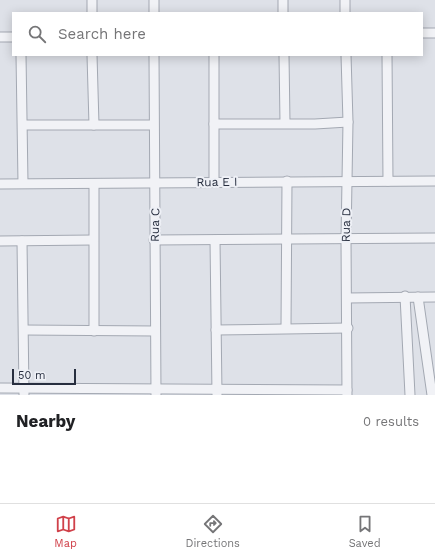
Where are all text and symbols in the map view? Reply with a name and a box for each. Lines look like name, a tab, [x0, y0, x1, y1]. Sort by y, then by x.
search box	[12, 12, 423, 56]
icon: search	[26, 23, 48, 45]
text: Search here	[58, 25, 146, 43]
street label: Rua E I	[196, 175, 238, 189]
street label: Rua C	[148, 208, 162, 242]
street label: Rua D	[339, 208, 353, 242]
scale bar	[12, 367, 76, 386]
text: 50 m	[18, 369, 45, 382]
text: Nearby	[16, 411, 75, 431]
text: 0 results	[363, 414, 419, 429]
tab: Map	[54, 513, 77, 550]
tab: Directions	[186, 513, 240, 550]
tab: Saved	[349, 513, 381, 550]

